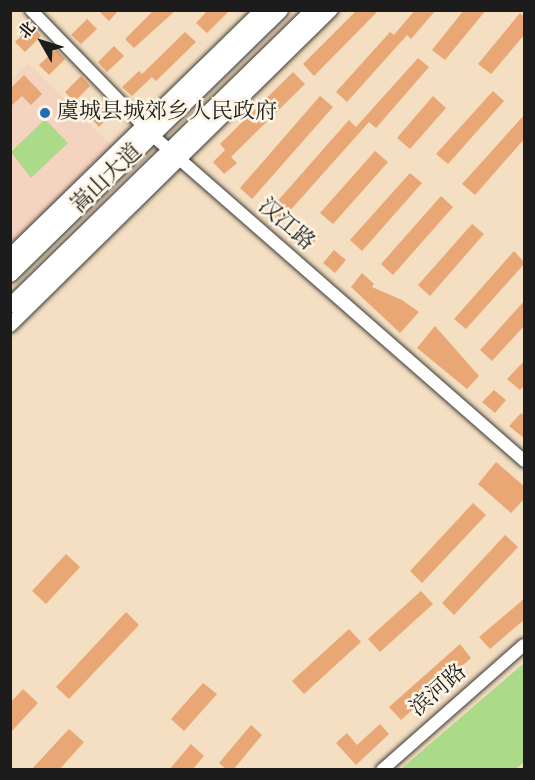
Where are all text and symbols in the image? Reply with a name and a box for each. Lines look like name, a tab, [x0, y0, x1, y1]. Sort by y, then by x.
north arrow	[12, 12, 72, 72]
text: 北	[14, 18, 42, 44]
place label: 虞城县城郊乡人民政府	[57, 100, 277, 126]
marker: 虞城县城郊乡人民政府	[38, 106, 52, 120]
street label: 嵩山大道	[66, 139, 148, 219]
street label: 汉江路	[252, 193, 320, 257]
street label: 滨河路	[405, 659, 473, 723]

